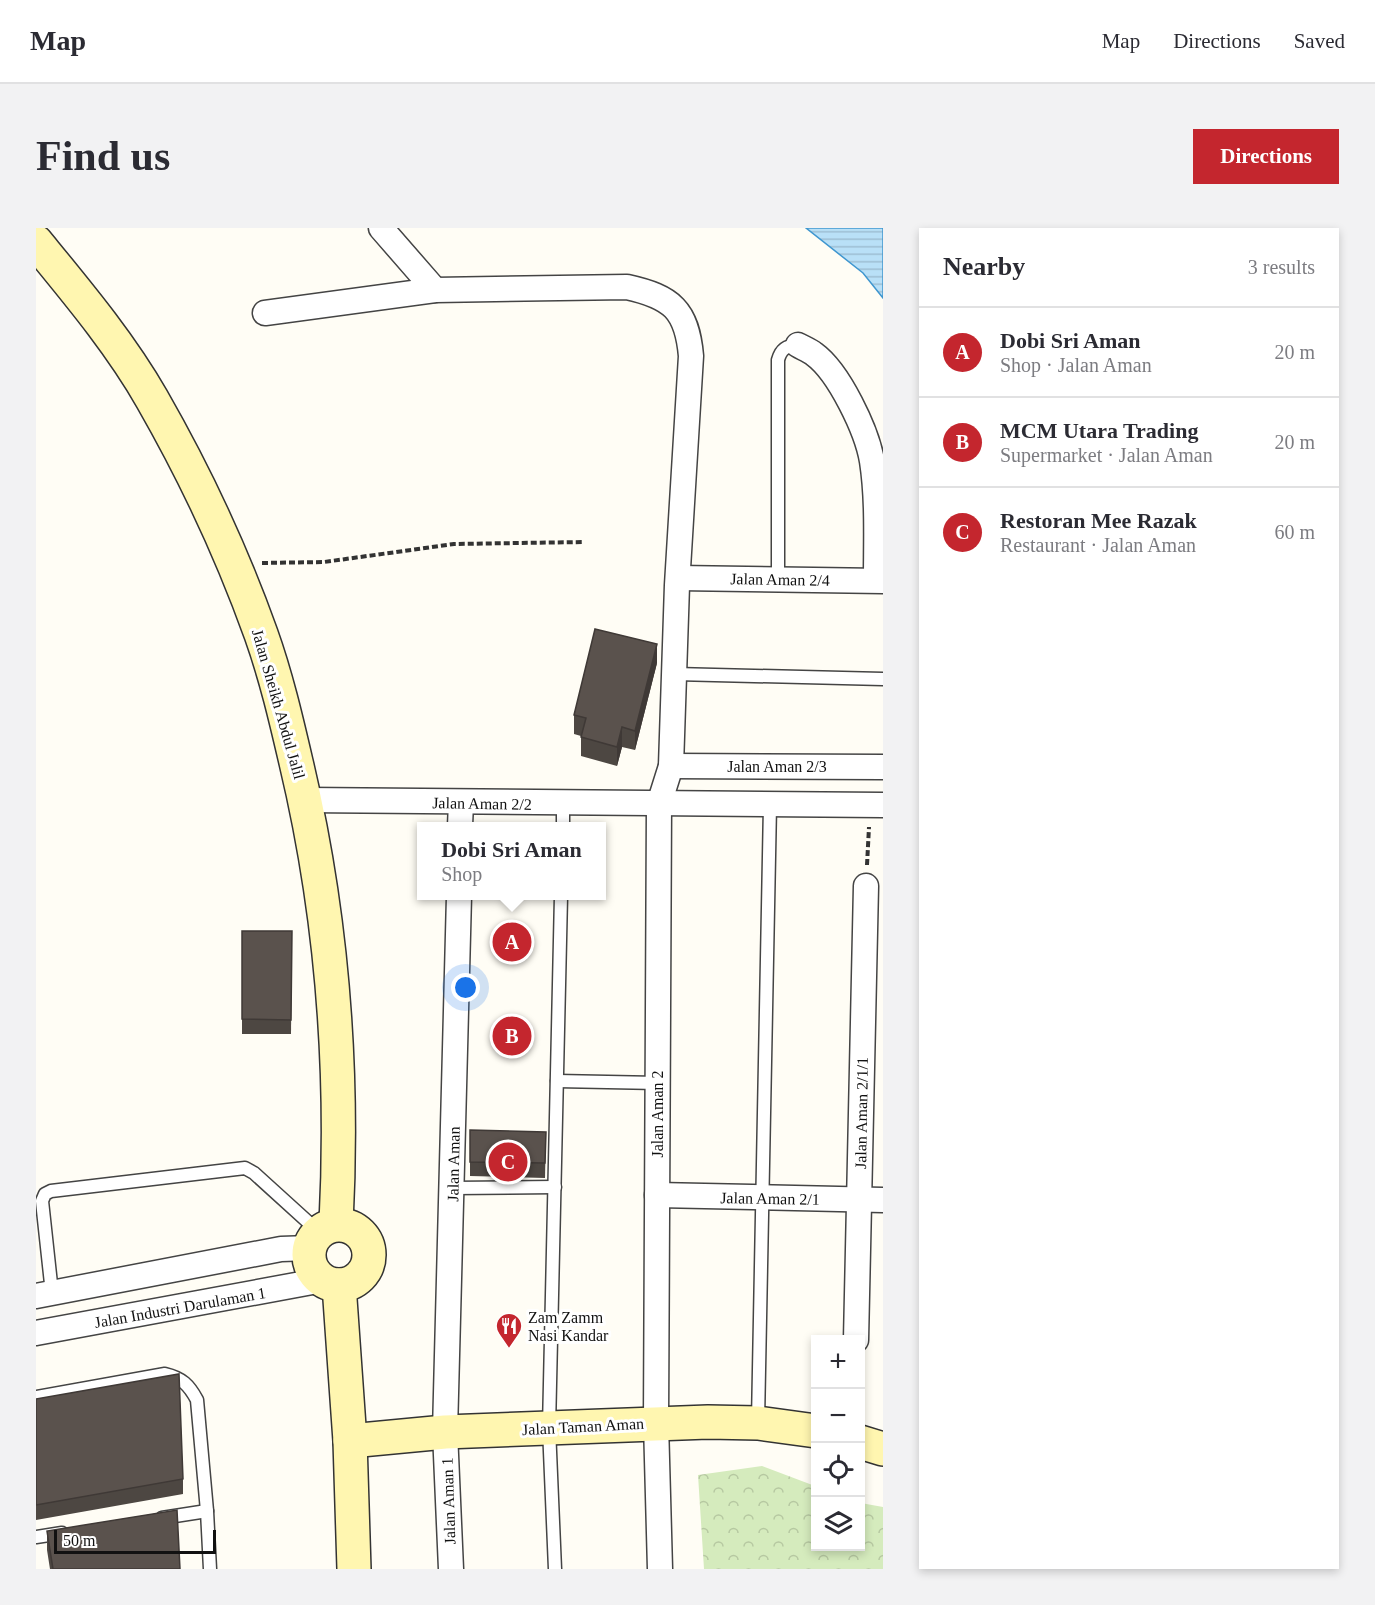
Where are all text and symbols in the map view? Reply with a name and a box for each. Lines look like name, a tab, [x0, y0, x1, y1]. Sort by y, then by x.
text: Map	[30, 25, 86, 56]
text: Map	[1102, 29, 1140, 53]
text: Directions	[1173, 29, 1261, 53]
text: Saved	[1294, 29, 1345, 53]
button: Directions	[1193, 129, 1339, 184]
text: Find us	[36, 133, 170, 179]
text: Nearby	[943, 252, 1025, 281]
text: 3 results	[1248, 256, 1315, 278]
text: Dobi Sri Aman	[1000, 328, 1141, 353]
text: A	[955, 341, 970, 363]
text: 20 m	[1274, 341, 1315, 363]
text: Shop · Jalan Aman	[1000, 354, 1152, 376]
text: MCM Utara Trading	[1000, 418, 1198, 443]
text: B	[956, 431, 969, 453]
text: 20 m	[1274, 431, 1315, 453]
text: Supermarket · Jalan Aman	[1000, 444, 1213, 466]
text: Restoran Mee Razak	[1000, 508, 1197, 533]
text: C	[955, 521, 970, 543]
text: 60 m	[1274, 521, 1315, 543]
text: Restaurant · Jalan Aman	[1000, 534, 1196, 556]
street label: Jalan Aman 2/4	[730, 570, 830, 589]
street label: Jalan Sheikh Abdul Jalil	[249, 627, 308, 782]
street label: Jalan Aman 2/3	[727, 758, 827, 775]
street label: Jalan Aman 2/2	[432, 794, 532, 813]
popup	[417, 822, 606, 900]
text: Dobi Sri Aman	[441, 837, 582, 862]
text: Shop	[441, 863, 482, 885]
pin: A	[492, 920, 532, 964]
your location	[451, 973, 480, 1002]
pin: B	[492, 1014, 532, 1058]
street label: Jalan Aman 2/1/1	[852, 1057, 871, 1169]
street label: Jalan Aman 2	[649, 1070, 666, 1158]
street label: Jalan Aman	[444, 1126, 463, 1202]
pin: C	[488, 1140, 528, 1184]
street label: Jalan Aman 2/1	[720, 1189, 820, 1208]
street label: Jalan Industri Darulaman 1	[93, 1284, 267, 1331]
place label: Zam Zamm Nasi Kandar	[528, 1309, 609, 1344]
restaurant icon: Zam Zamm Nasi Kandar	[494, 1311, 524, 1349]
map controls	[811, 1335, 865, 1551]
button: +	[811, 1335, 865, 1389]
button: −	[811, 1389, 865, 1443]
street label: Jalan Taman Aman	[522, 1415, 644, 1438]
button: locate	[811, 1443, 865, 1497]
street label: Jalan Aman 1	[438, 1457, 459, 1545]
button: layers	[811, 1497, 865, 1551]
scale bar	[54, 1527, 216, 1554]
text: 50 m	[63, 1532, 95, 1549]

